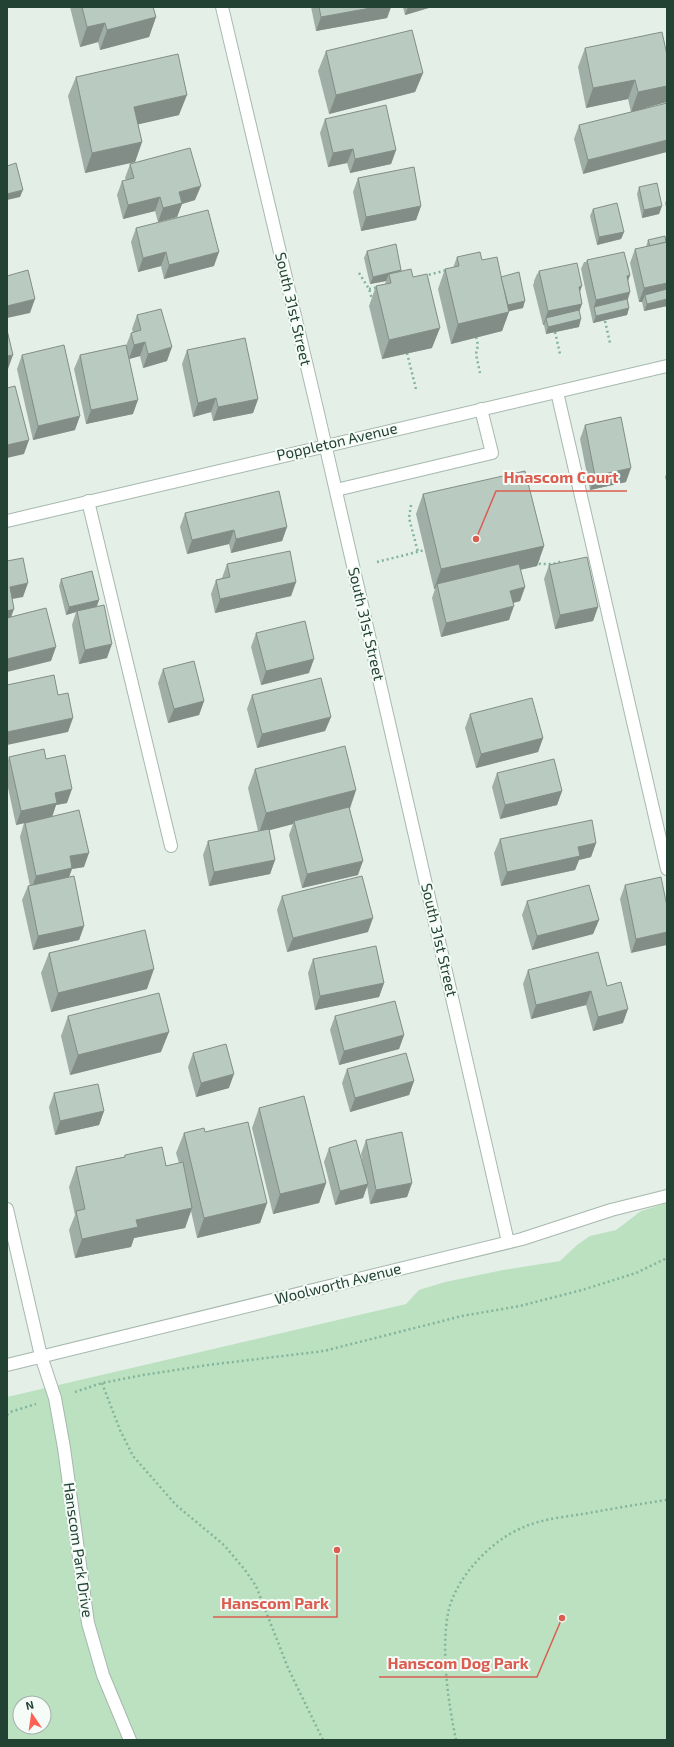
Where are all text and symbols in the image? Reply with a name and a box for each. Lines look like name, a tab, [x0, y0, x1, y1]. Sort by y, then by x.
street label: South 31st Street	[272, 250, 316, 368]
street label: Poppleton Avenue	[275, 418, 399, 464]
callout: Hnascom Court	[496, 463, 627, 491]
text: Hnascom Court	[503, 467, 619, 486]
street label: South 31st Street	[345, 565, 389, 683]
street label: South 31st Street	[418, 881, 462, 999]
street label: Woolworth Avenue	[273, 1259, 403, 1307]
street label: Hanscom Park Drive	[61, 1481, 97, 1619]
callout: Hanscom Park	[213, 1589, 337, 1617]
text: Hanscom Park	[221, 1593, 329, 1612]
callout: Hanscom Dog Park	[379, 1649, 537, 1677]
text: Hanscom Dog Park	[387, 1653, 529, 1672]
north arrow	[12, 1695, 52, 1735]
text: N	[24, 1698, 35, 1712]

